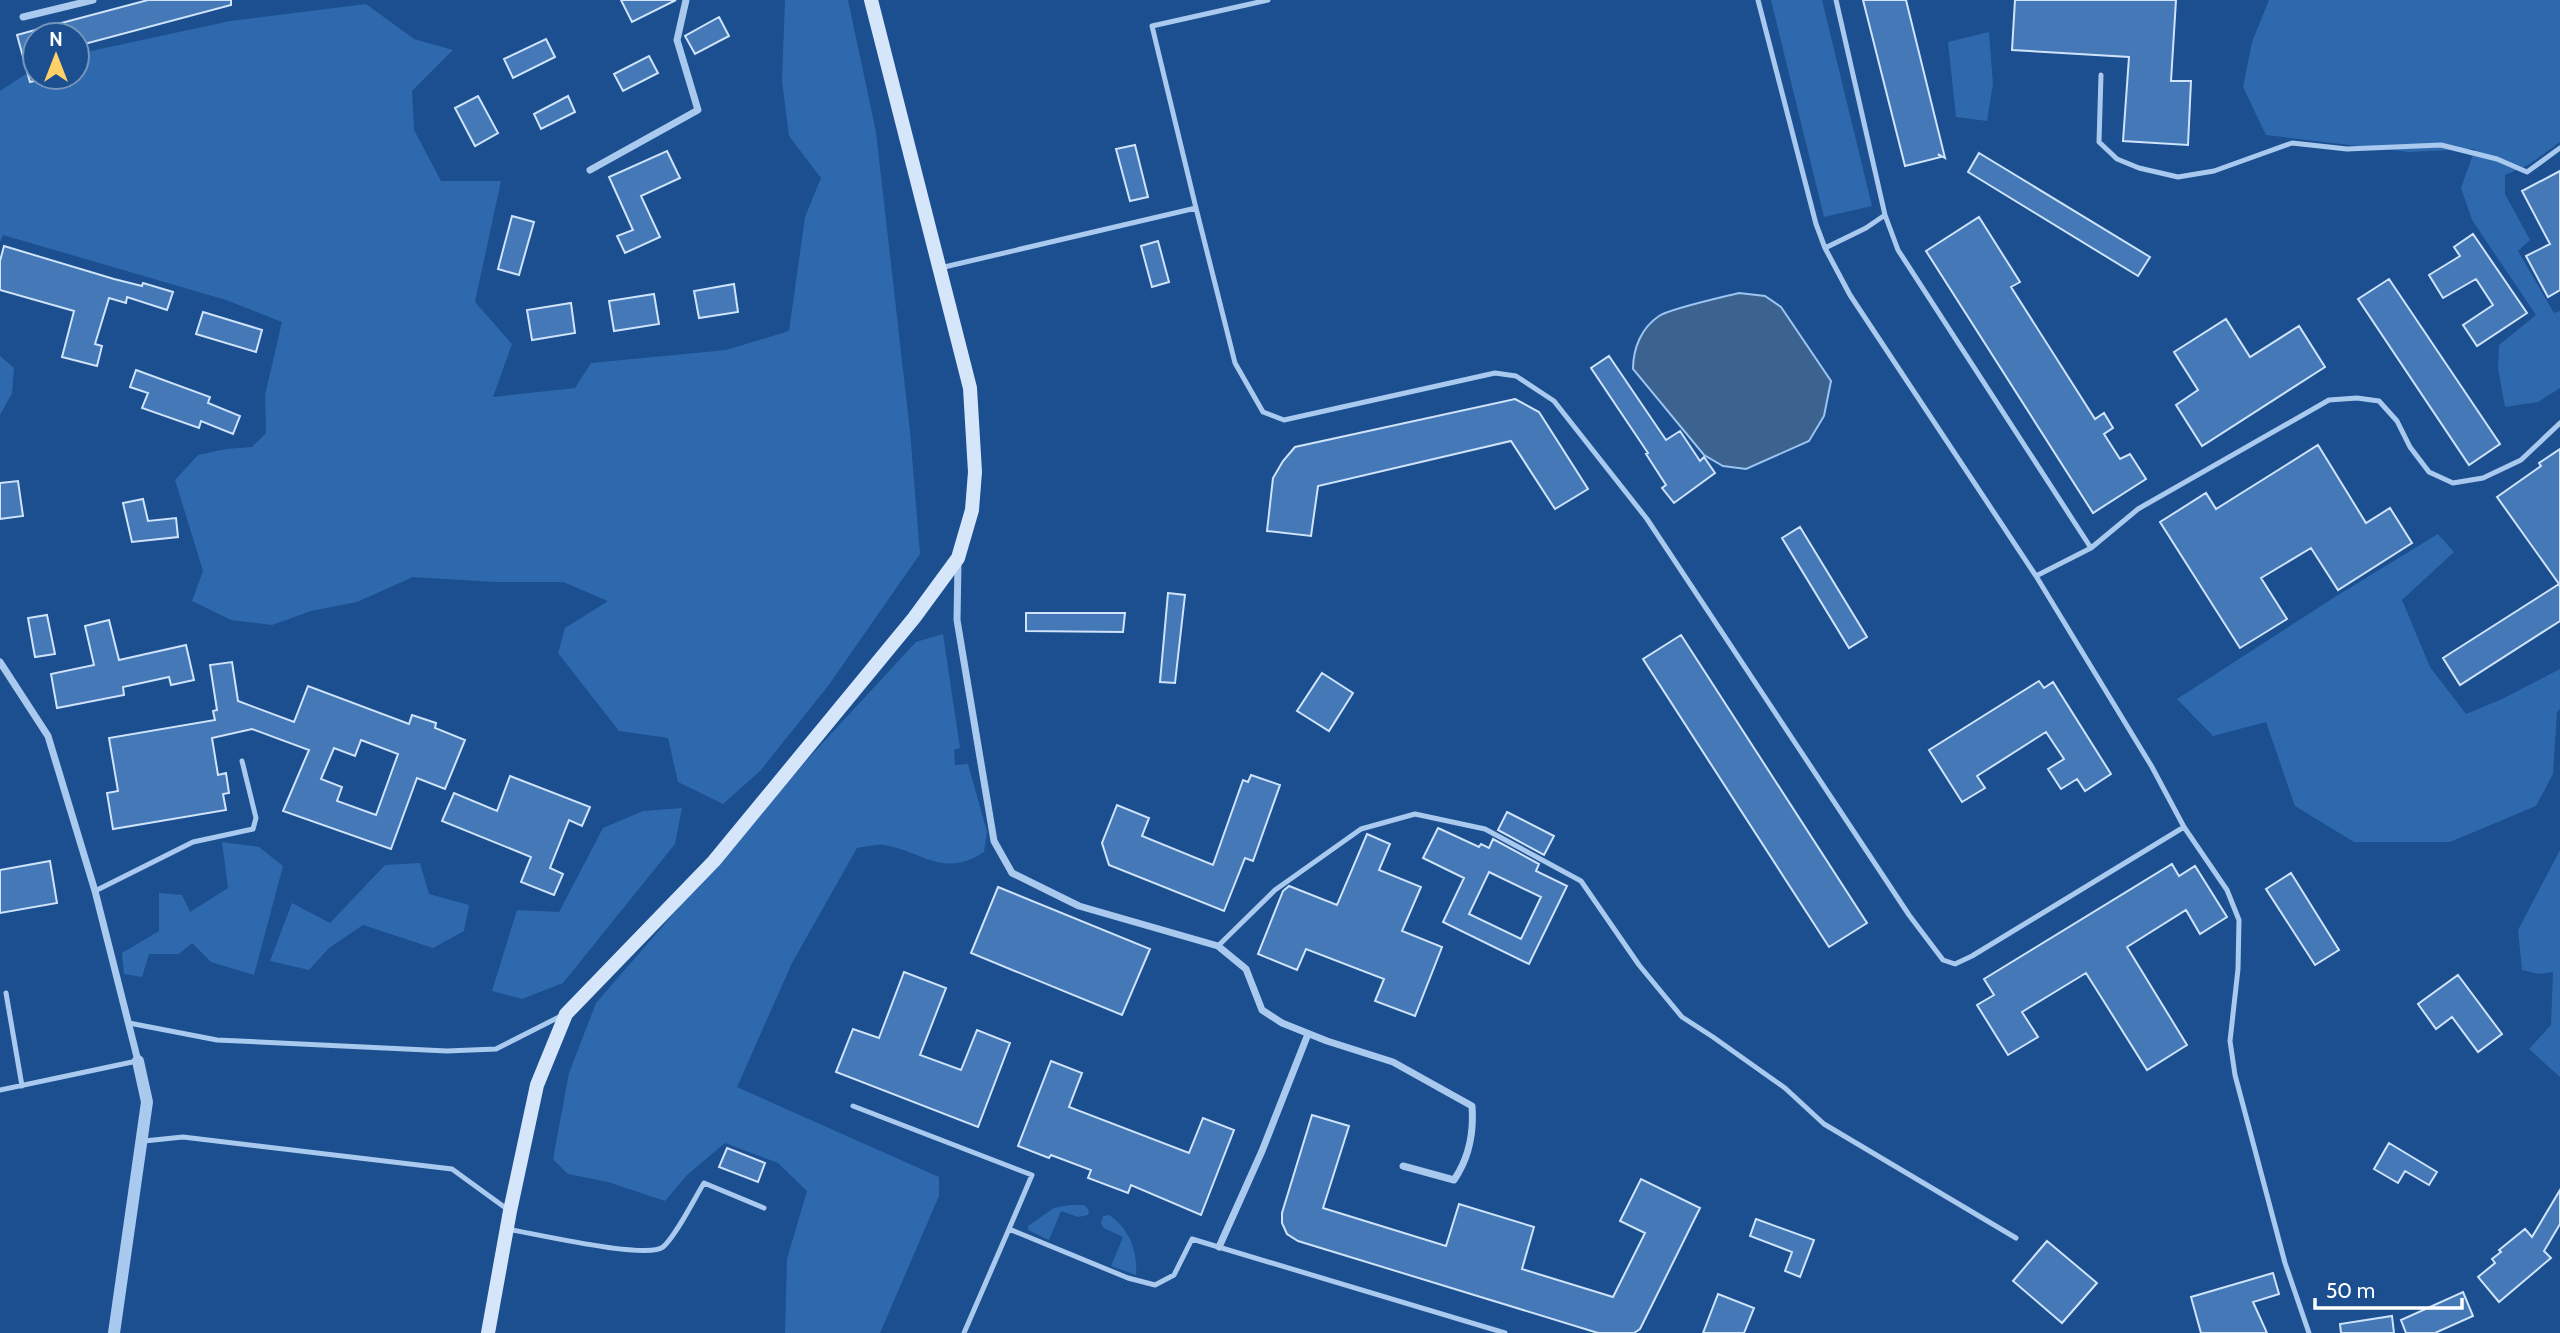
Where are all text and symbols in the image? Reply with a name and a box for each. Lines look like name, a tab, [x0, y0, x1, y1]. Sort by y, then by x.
north arrow	[21, 21, 91, 91]
text: N	[49, 28, 63, 51]
scale bar	[2315, 1266, 2462, 1310]
text: 50 m	[2326, 1278, 2375, 1303]

